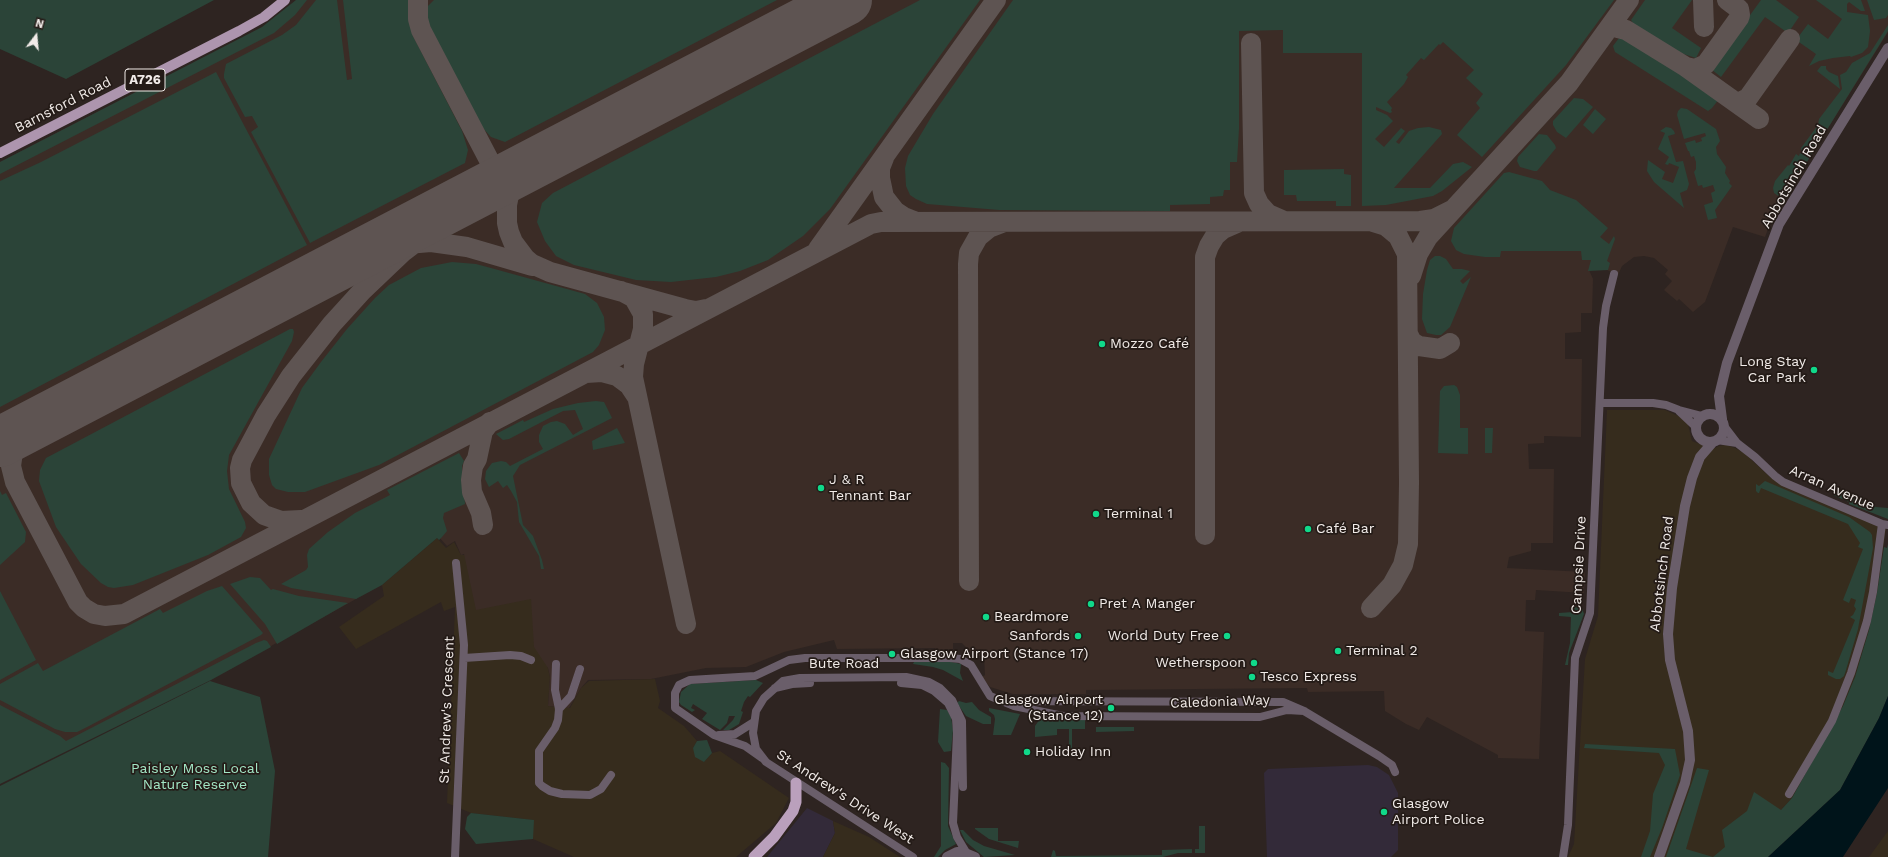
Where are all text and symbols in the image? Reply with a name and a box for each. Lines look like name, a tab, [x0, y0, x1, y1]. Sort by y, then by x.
north arrow	[16, 16, 56, 56]
text: N	[34, 17, 45, 31]
road number: A726	[125, 69, 165, 91]
street label: Barnsford Road	[12, 74, 114, 136]
street label: Abbotsinch Road	[1758, 123, 1830, 231]
place label: Mozzo Café	[1110, 336, 1189, 352]
marker: Mozzo Café	[1097, 339, 1107, 349]
place label: Long Stay Car Park	[1739, 354, 1806, 386]
marker: Long Stay Car Park	[1809, 365, 1819, 375]
street label: Arran Avenue	[1787, 462, 1877, 514]
place label: J & R Tennant Bar	[829, 472, 911, 504]
marker: J & R Tennant Bar	[816, 483, 826, 493]
place label: Terminal 1	[1104, 506, 1173, 522]
marker: Terminal 1	[1091, 509, 1101, 519]
street label: Campsie Drive	[1568, 515, 1590, 615]
street label: Abbotsinch Road	[1647, 515, 1677, 633]
place label: Café Bar	[1316, 521, 1374, 537]
marker: Café Bar	[1303, 524, 1313, 534]
place label: Pret A Manger	[1099, 596, 1195, 612]
marker: Pret A Manger	[1086, 599, 1096, 609]
place label: Beardmore	[994, 609, 1069, 625]
marker: Beardmore	[981, 612, 991, 622]
place label: Sanfords	[1009, 628, 1070, 644]
place label: World Duty Free	[1108, 628, 1219, 644]
marker: Sanfords	[1073, 631, 1083, 641]
marker: World Duty Free	[1222, 631, 1232, 641]
street label: St Andrew's Crescent	[436, 636, 458, 784]
place label: Terminal 2	[1346, 643, 1418, 659]
place label: Glasgow Airport (Stance 17)	[900, 646, 1088, 662]
marker: Terminal 2	[1333, 646, 1343, 656]
marker: Glasgow Airport (Stance 17)	[887, 649, 897, 659]
place label: Wetherspoon	[1156, 655, 1246, 671]
street label: Bute Road	[809, 656, 879, 672]
marker: Wetherspoon	[1249, 658, 1259, 668]
place label: Tesco Express	[1260, 669, 1357, 685]
marker: Tesco Express	[1247, 672, 1257, 682]
place label: Glasgow Airport (Stance 12)	[994, 692, 1103, 724]
street label: Caledonia Way	[1170, 692, 1270, 712]
marker: Glasgow Airport (Stance 12)	[1106, 703, 1116, 713]
place label: Holiday Inn	[1035, 744, 1111, 760]
street label: St Andrew's Drive West	[773, 746, 917, 848]
marker: Holiday Inn	[1022, 747, 1032, 757]
park label: Paisley Moss Local Nature Reserve	[131, 761, 259, 794]
place label: Glasgow Airport Police	[1392, 796, 1485, 828]
marker: Glasgow Airport Police	[1379, 807, 1389, 817]

